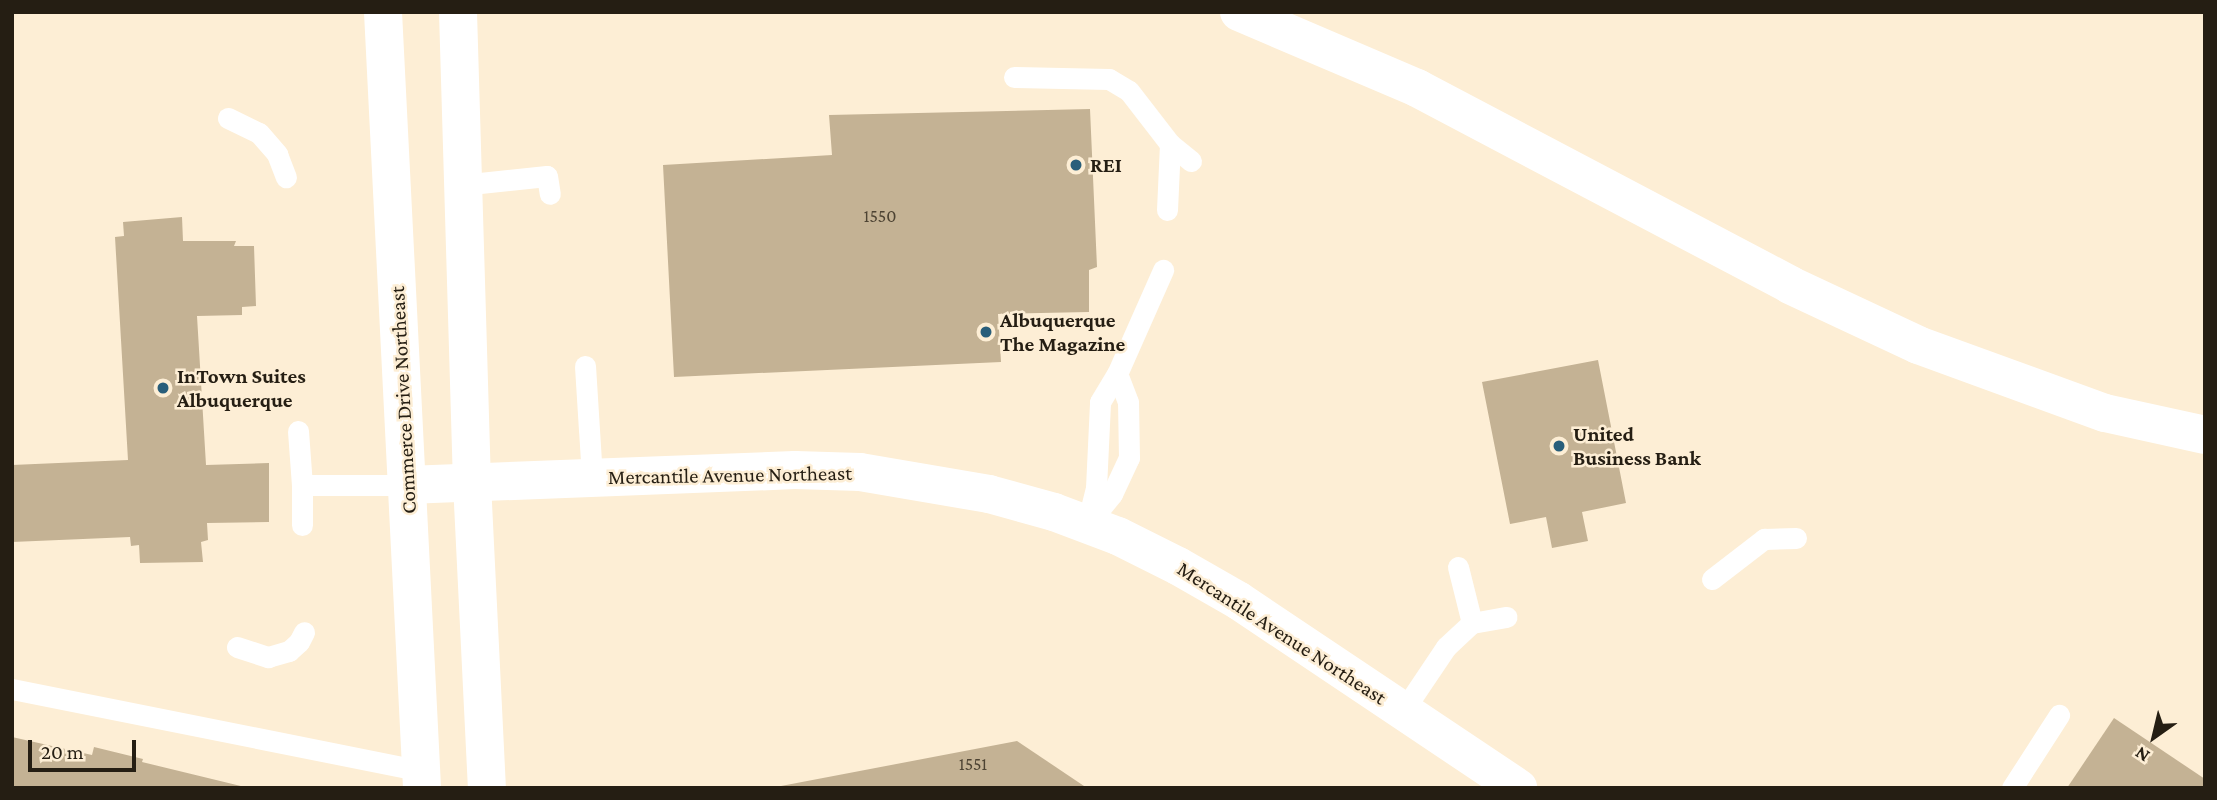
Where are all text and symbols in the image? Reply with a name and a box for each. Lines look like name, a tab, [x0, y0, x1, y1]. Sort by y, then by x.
place label: REI	[1090, 152, 1122, 178]
marker: REI	[1068, 157, 1084, 173]
house number: 1550	[864, 205, 896, 227]
street label: Commerce Drive Northeast	[384, 285, 422, 515]
place label: Albuquerque The Magazine	[1000, 307, 1125, 357]
marker: Albuquerque The Magazine	[978, 324, 994, 340]
place label: InTown Suites Albuquerque	[177, 363, 306, 413]
marker: InTown Suites Albuquerque	[155, 380, 171, 396]
place label: United Business Bank	[1573, 421, 1701, 471]
marker: United Business Bank	[1551, 438, 1567, 454]
street label: Mercantile Avenue Northeast	[608, 460, 852, 490]
street label: Mercantile Avenue Northeast	[1173, 556, 1391, 710]
north arrow	[2119, 702, 2189, 772]
scale bar	[32, 726, 140, 770]
text: 20 m	[41, 740, 84, 764]
text: N	[2131, 743, 2153, 767]
house number: 1551	[959, 753, 987, 775]

